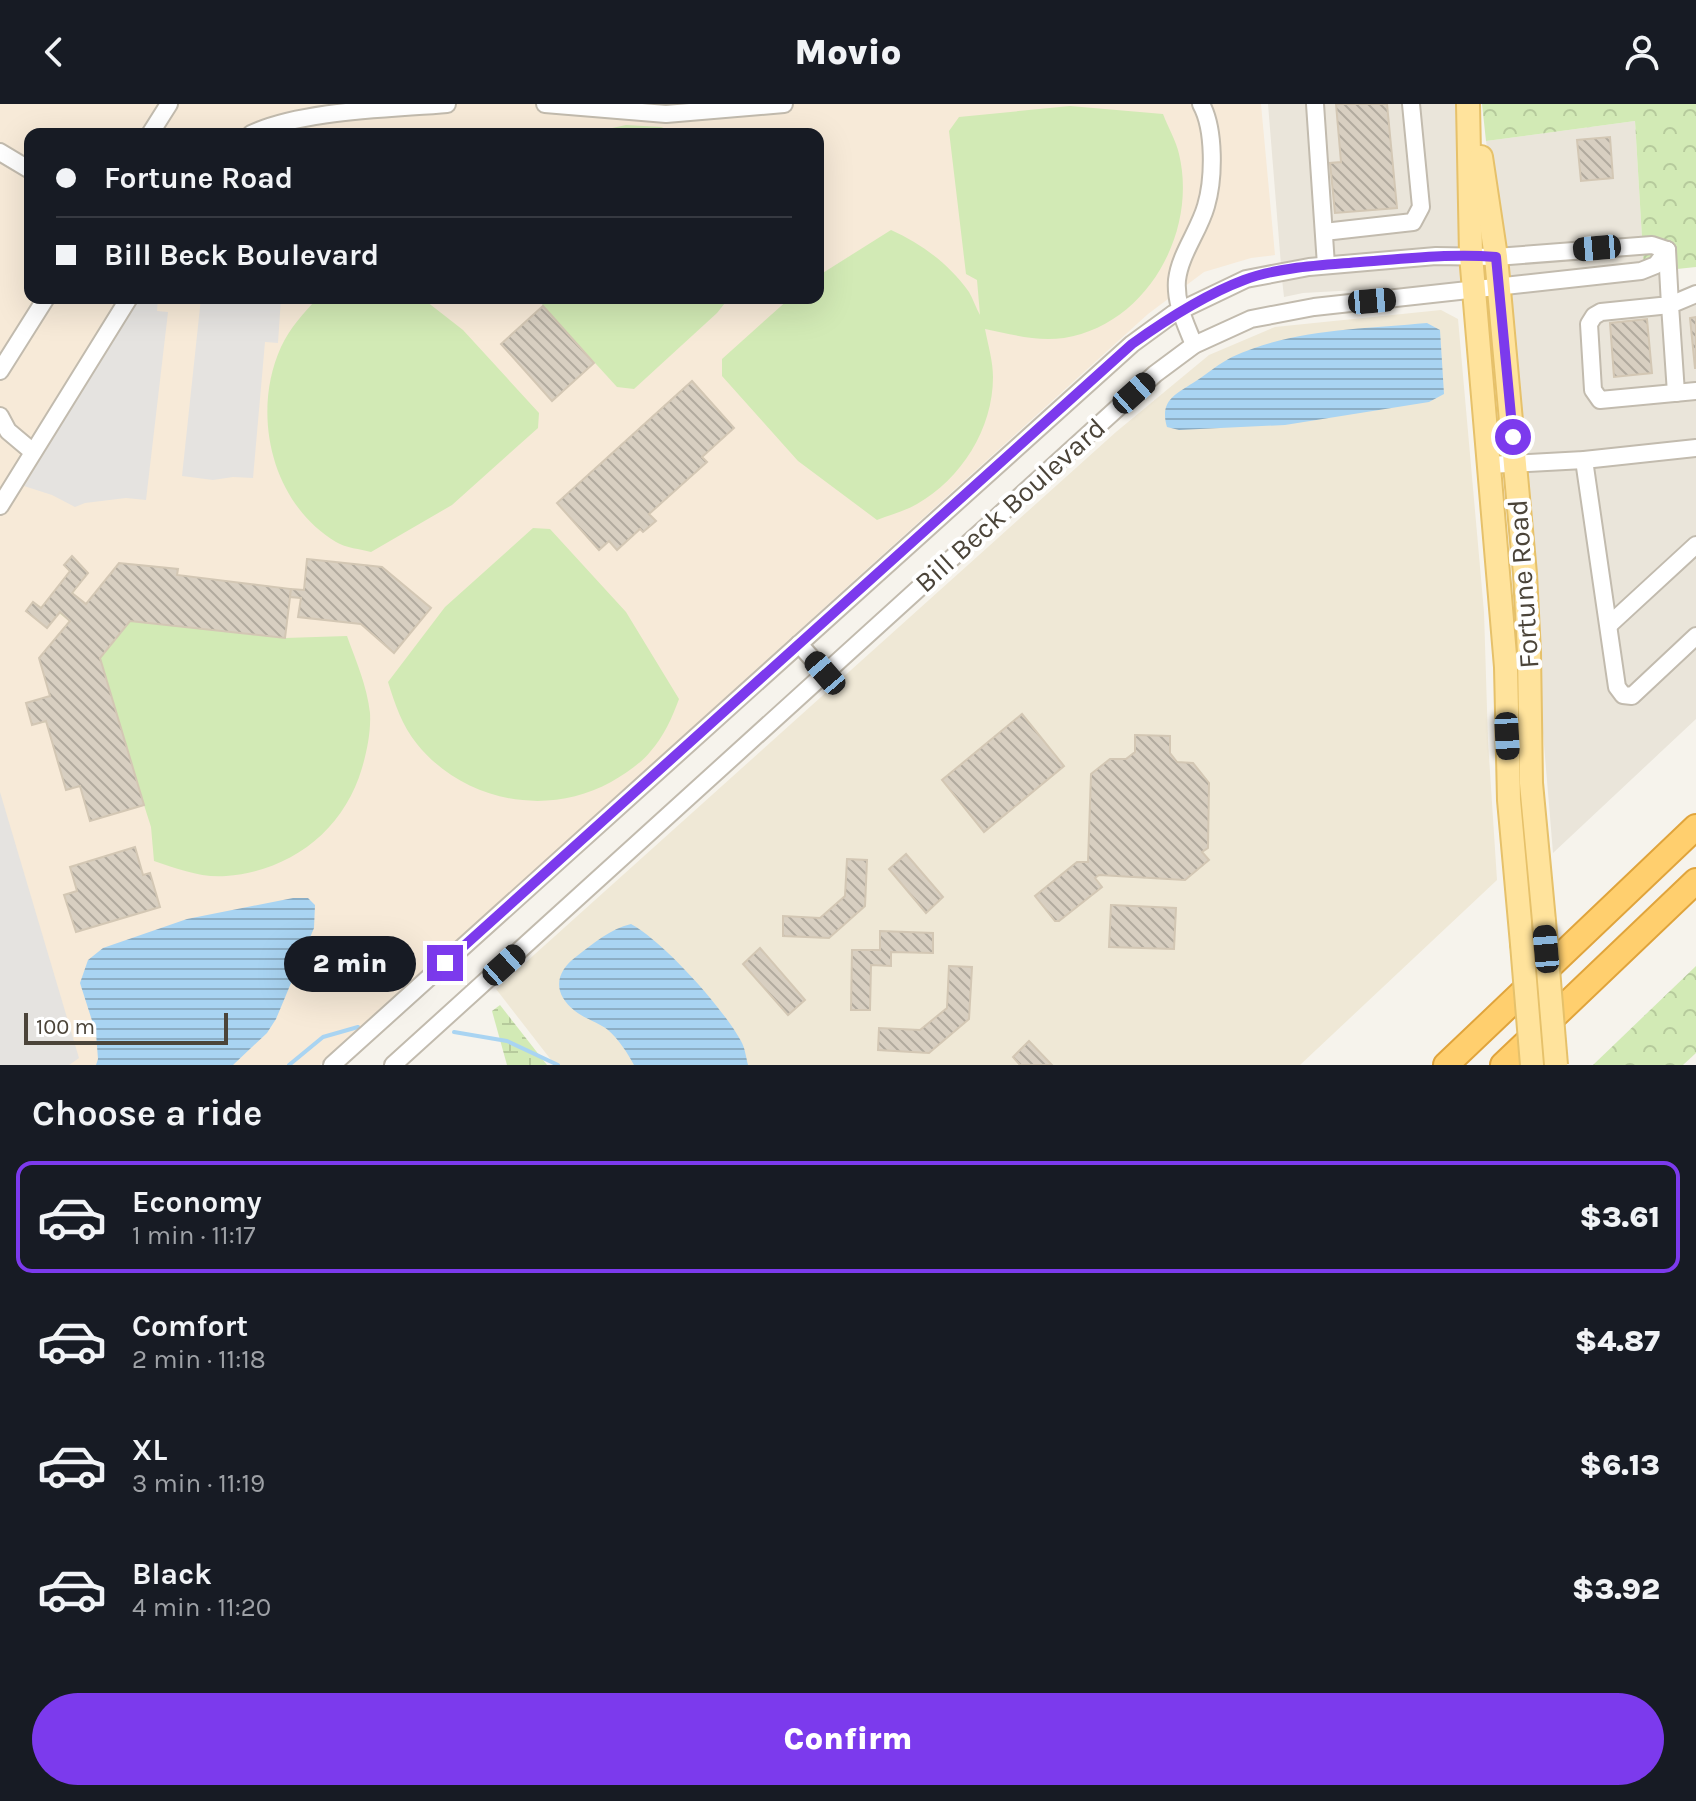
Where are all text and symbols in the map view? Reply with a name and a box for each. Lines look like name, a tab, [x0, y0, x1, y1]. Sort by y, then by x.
icon: back	[32, 30, 76, 74]
icon: person	[1620, 30, 1664, 74]
text: Movio	[794, 31, 902, 73]
text: Fortune Road	[104, 160, 293, 196]
car	[1572, 234, 1622, 262]
text: Bill Beck Boulevard	[104, 237, 379, 273]
car	[1347, 287, 1397, 315]
car	[1108, 368, 1160, 418]
street label: Bill Beck Boulevard	[908, 411, 1112, 599]
route start	[1495, 419, 1531, 455]
street label: Fortune Road	[1501, 498, 1545, 670]
car	[800, 647, 850, 699]
car	[1494, 711, 1520, 761]
car	[1532, 924, 1560, 974]
callout: 2 min	[285, 935, 417, 991]
car	[478, 940, 530, 990]
route end	[427, 945, 463, 981]
text: 2 min	[313, 948, 387, 979]
scale bar	[24, 1009, 228, 1045]
text: 100 m	[36, 1014, 95, 1040]
text: Choose a ride	[32, 1092, 262, 1134]
icon: car	[36, 1181, 108, 1253]
text: Economy	[132, 1184, 262, 1220]
text: $3.61	[1579, 1199, 1660, 1235]
text: 1 min · 11:17	[132, 1220, 256, 1251]
icon: car	[36, 1305, 108, 1377]
text: Comfort	[132, 1308, 248, 1344]
text: $4.87	[1575, 1323, 1660, 1359]
text: 2 min · 11:18	[132, 1344, 266, 1375]
icon: car	[36, 1429, 108, 1501]
text: XL	[132, 1432, 167, 1468]
text: $6.13	[1579, 1447, 1660, 1483]
text: 3 min · 11:19	[132, 1468, 265, 1499]
icon: car	[36, 1553, 108, 1625]
text: Black	[132, 1556, 212, 1592]
text: $3.92	[1572, 1571, 1660, 1607]
text: 4 min · 11:20	[132, 1592, 271, 1623]
button: Confirm	[32, 1693, 1664, 1785]

